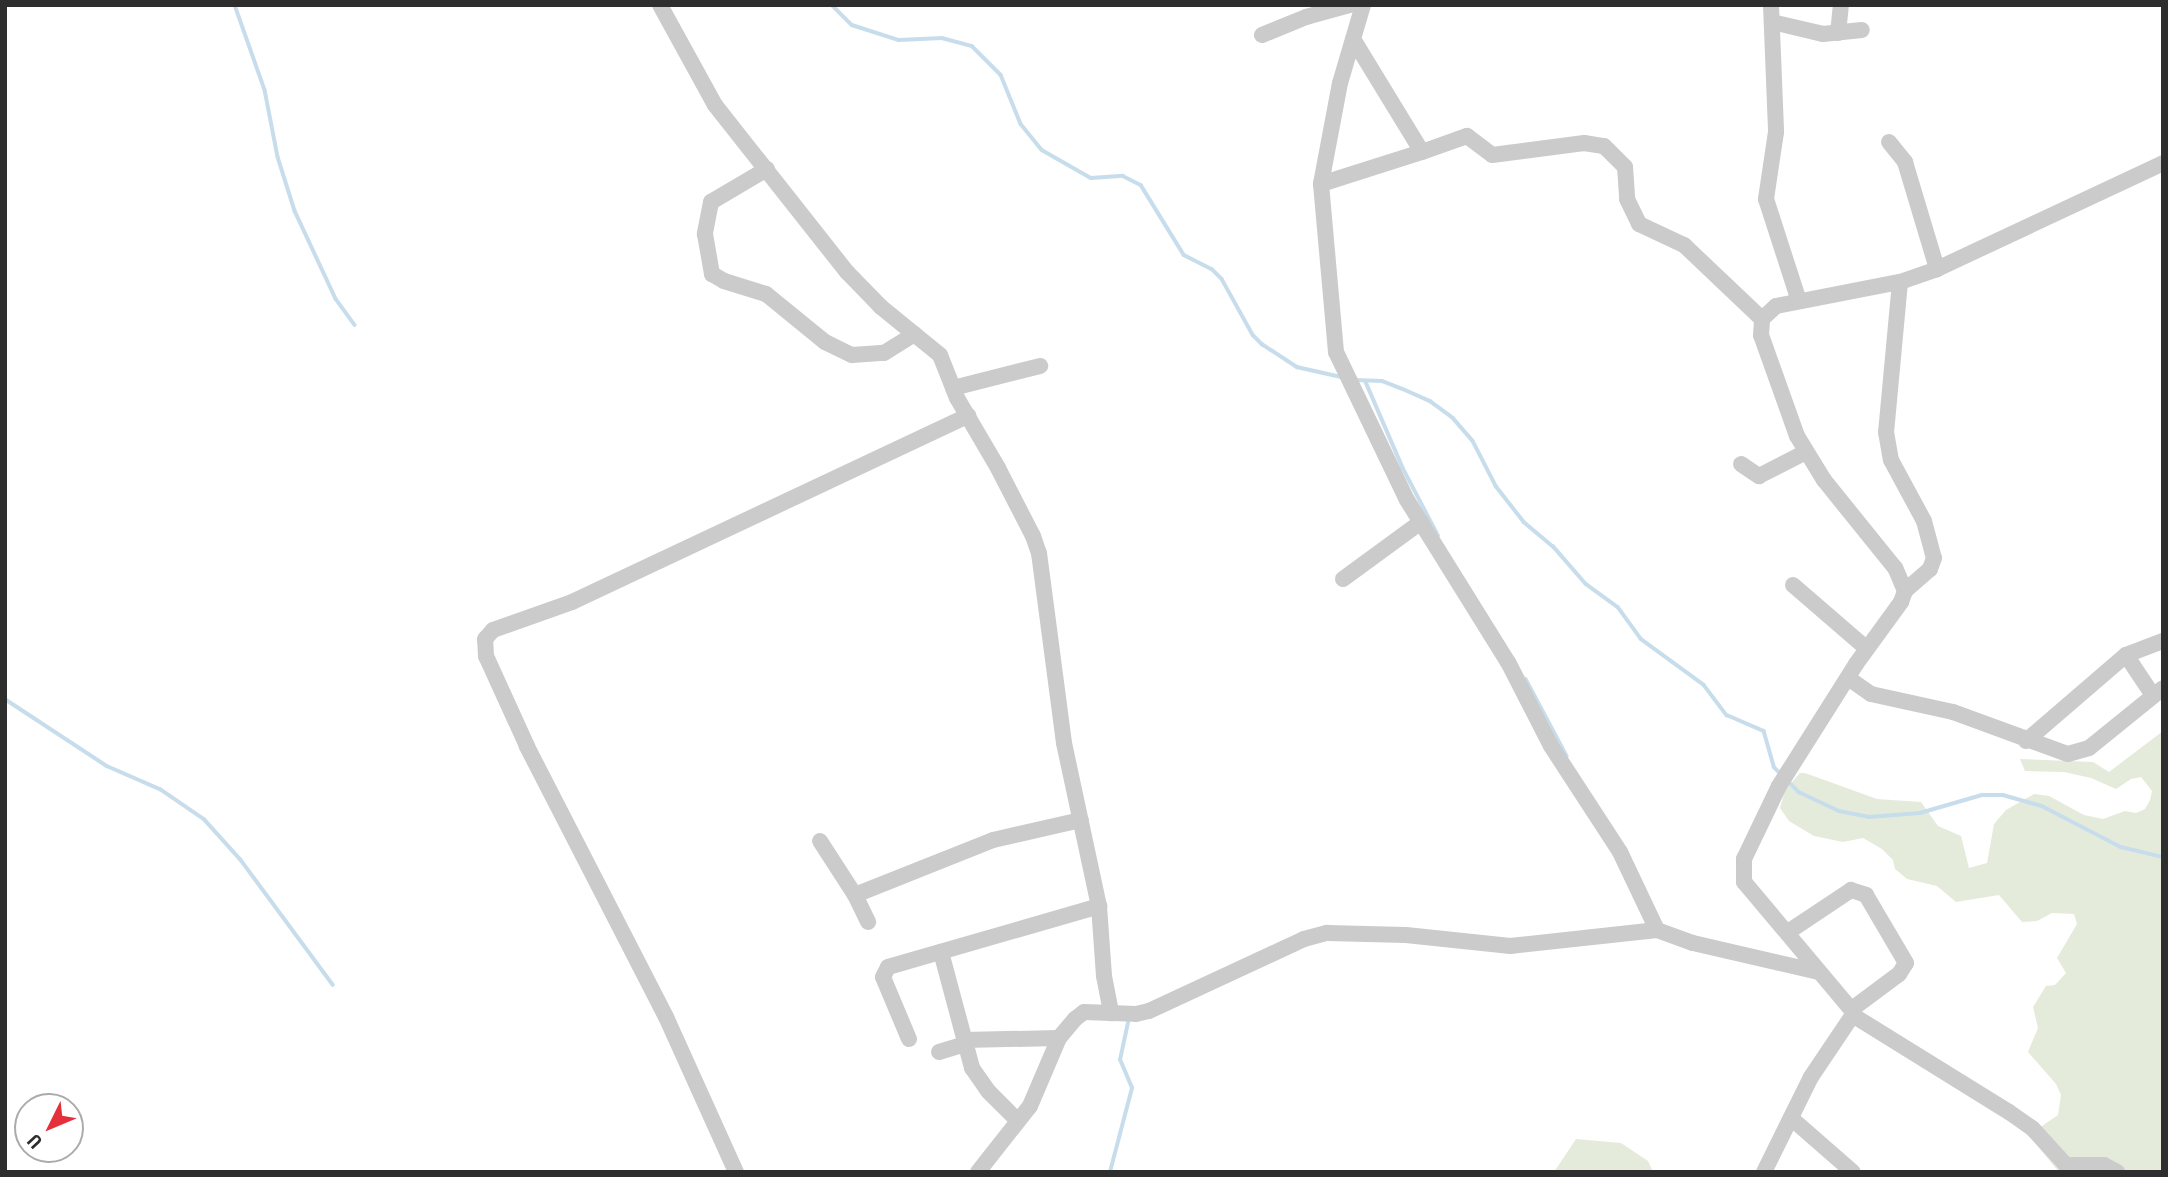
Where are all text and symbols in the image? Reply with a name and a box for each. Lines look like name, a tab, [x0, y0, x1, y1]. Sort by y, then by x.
north arrow	[14, 1093, 84, 1163]
text: U	[23, 1129, 47, 1153]

